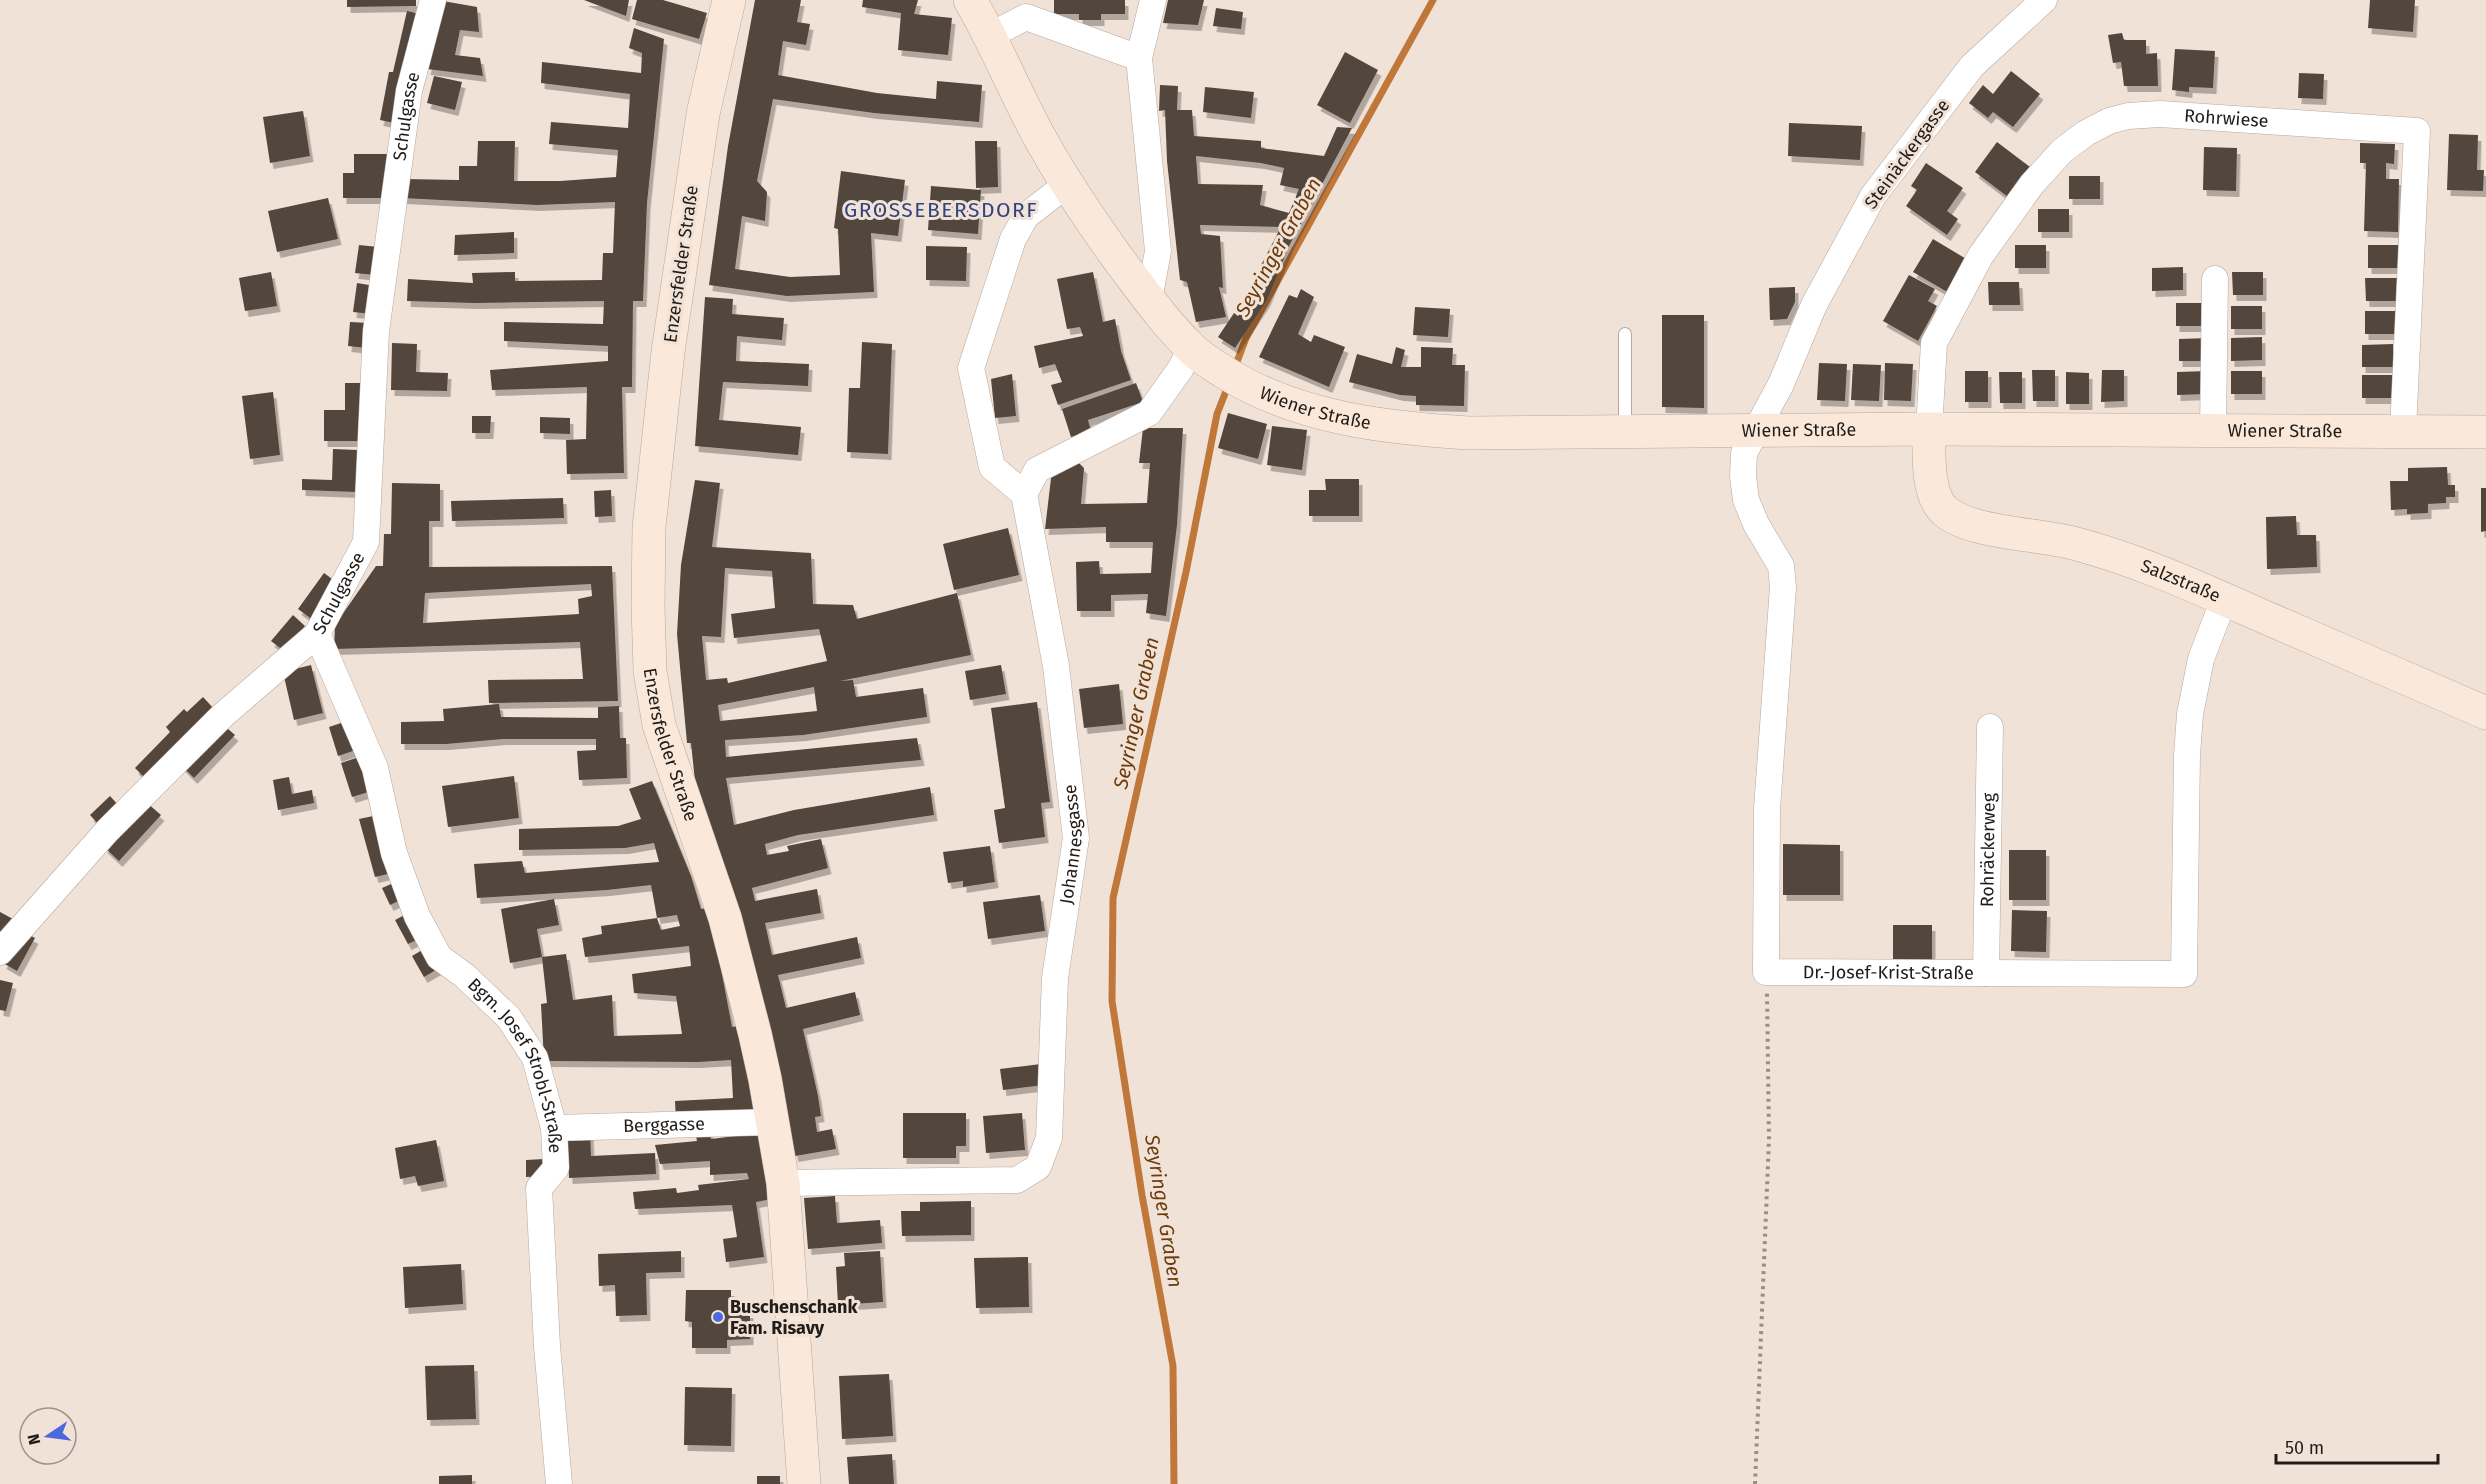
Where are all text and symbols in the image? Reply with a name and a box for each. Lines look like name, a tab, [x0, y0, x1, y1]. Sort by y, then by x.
street label: Schulgasse	[389, 69, 425, 162]
street label: Steinäckergasse	[1860, 95, 1954, 213]
street label: Rohrwiese	[2183, 105, 2269, 132]
water label: Seyringer Graben	[1230, 174, 1326, 321]
street label: Enzersfelder Straße	[659, 184, 703, 344]
district label: GROSSEBERSDORF	[844, 197, 1038, 223]
street label: Wiener Straße	[1256, 382, 1373, 434]
street label: Wiener Straße	[1741, 419, 1856, 442]
street label: Wiener Straße	[2227, 420, 2342, 442]
street label: Schulgasse	[308, 548, 370, 638]
street label: Salzstraße	[2138, 555, 2224, 607]
water label: Seyringer Graben	[1108, 635, 1164, 792]
street label: Enzersfelder Straße	[639, 666, 702, 824]
street label: Johannesgasse	[1055, 783, 1087, 906]
street label: Rohräckerweg	[1976, 792, 2000, 907]
street label: Dr.-Josef-Krist-Straße	[1803, 961, 1974, 984]
street label: Bgm. Josef Strobl-Straße	[463, 973, 566, 1154]
street label: Berggasse	[623, 1113, 705, 1137]
water label: Seyringer Graben	[1140, 1132, 1188, 1289]
place label: Buschenschank Fam. Risavy	[730, 1296, 858, 1339]
marker: Buschenschank Fam. Risavy	[711, 1310, 725, 1324]
north arrow	[18, 1406, 78, 1466]
scale bar	[2276, 1427, 2438, 1465]
text: N	[23, 1432, 44, 1447]
text: 50 m	[2285, 1437, 2324, 1459]

